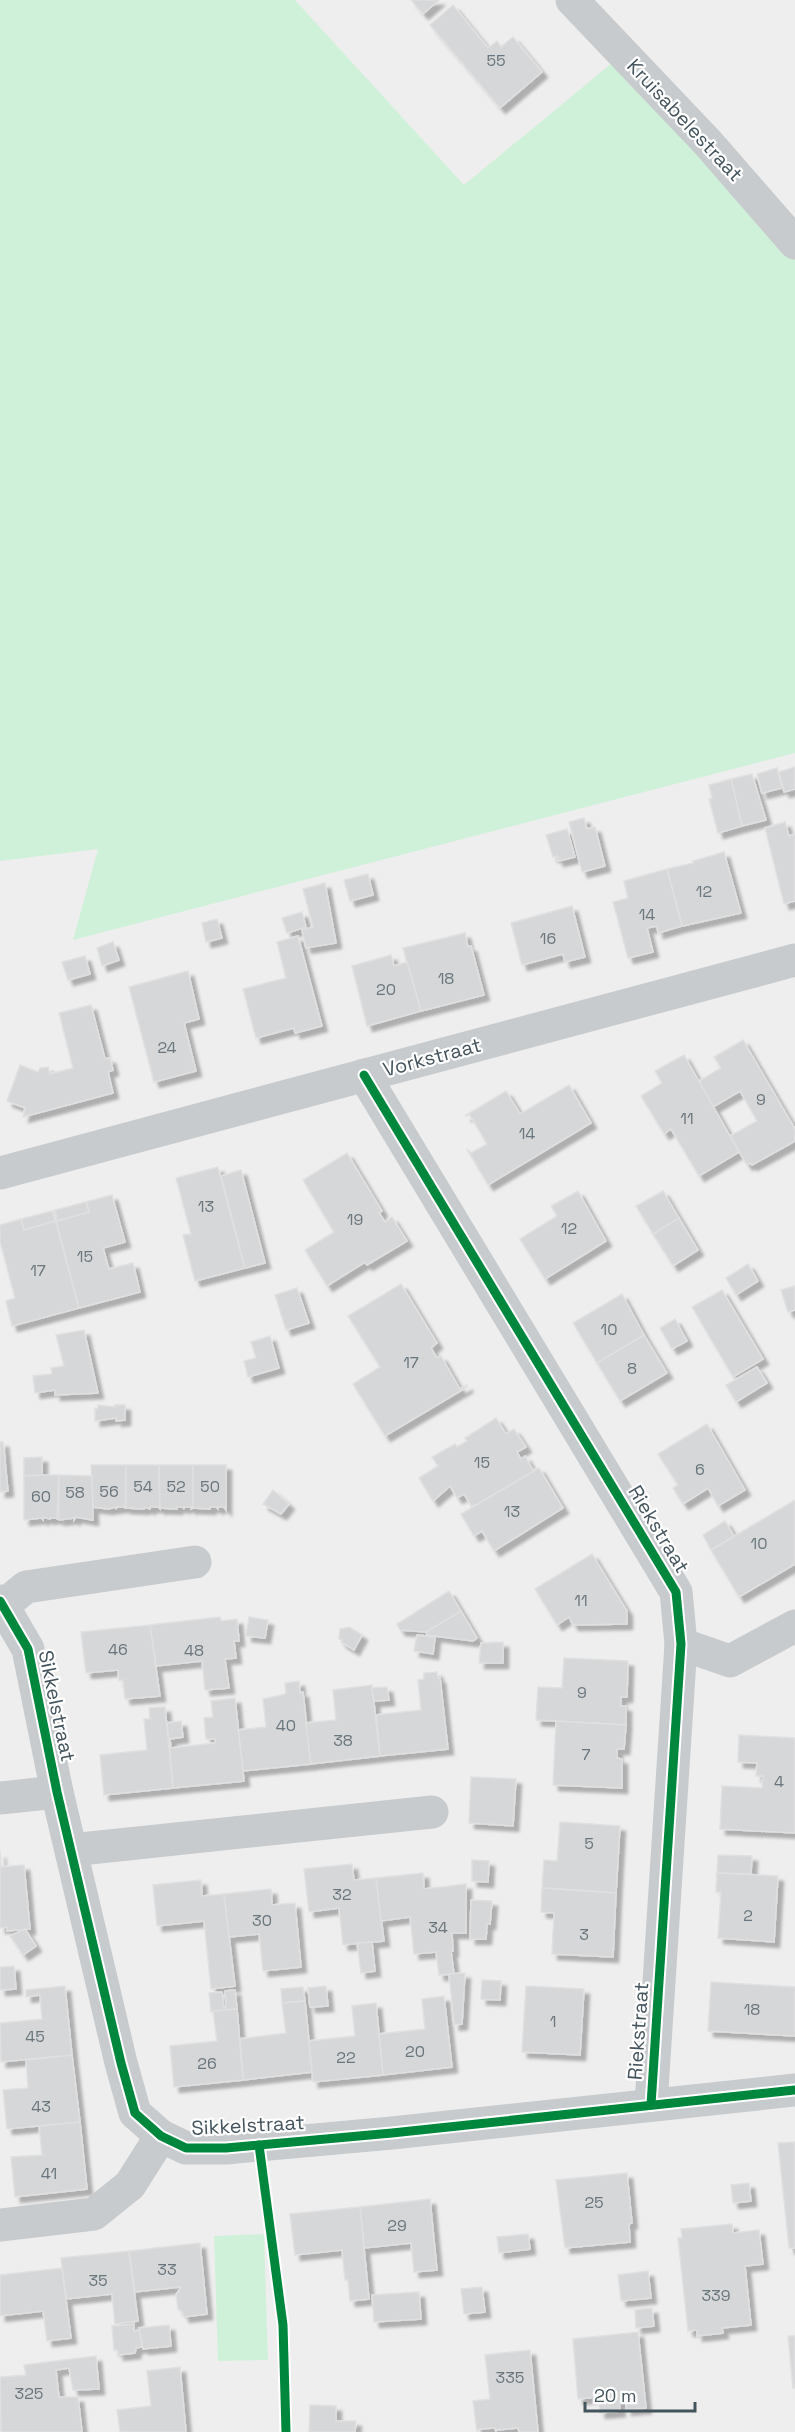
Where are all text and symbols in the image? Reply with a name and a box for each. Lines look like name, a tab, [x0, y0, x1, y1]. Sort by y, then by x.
house number: 55	[486, 50, 506, 71]
street label: Kruisabelestraat	[621, 53, 749, 187]
house number: 12	[696, 881, 712, 902]
house number: 14	[639, 904, 655, 925]
house number: 16	[540, 928, 556, 949]
house number: 18	[438, 968, 454, 989]
house number: 20	[376, 979, 396, 1000]
street label: Vorkstraat	[380, 1031, 484, 1083]
house number: 24	[157, 1037, 177, 1058]
house number: 9	[756, 1089, 766, 1110]
house number: 11	[680, 1108, 694, 1129]
house number: 14	[519, 1123, 535, 1144]
house number: 13	[198, 1196, 214, 1217]
house number: 19	[347, 1209, 363, 1230]
house number: 12	[561, 1218, 577, 1239]
house number: 15	[77, 1246, 93, 1267]
house number: 17	[30, 1260, 46, 1281]
house number: 10	[601, 1319, 617, 1340]
house number: 17	[403, 1352, 419, 1373]
house number: 8	[627, 1358, 637, 1379]
house number: 15	[474, 1452, 490, 1473]
house number: 6	[695, 1459, 705, 1480]
house number: 54	[133, 1476, 153, 1497]
house number: 52	[166, 1476, 186, 1497]
house number: 50	[200, 1476, 220, 1497]
street label: Riekstraat	[623, 1480, 695, 1578]
house number: 56	[99, 1481, 119, 1502]
house number: 58	[65, 1482, 85, 1503]
house number: 60	[31, 1486, 51, 1507]
house number: 13	[504, 1501, 520, 1522]
house number: 10	[751, 1533, 767, 1554]
house number: 11	[574, 1590, 588, 1611]
house number: 46	[108, 1639, 128, 1660]
house number: 48	[184, 1640, 204, 1661]
street label: Sikkelstraat	[33, 1648, 81, 1764]
house number: 9	[577, 1682, 587, 1703]
house number: 40	[276, 1715, 296, 1736]
house number: 38	[333, 1730, 353, 1751]
house number: 7	[581, 1744, 591, 1765]
house number: 4	[774, 1771, 784, 1792]
house number: 5	[584, 1833, 594, 1854]
house number: 32	[332, 1884, 352, 1905]
house number: 2	[743, 1905, 753, 1926]
house number: 30	[252, 1910, 272, 1931]
house number: 34	[428, 1917, 448, 1938]
house number: 3	[579, 1924, 589, 1945]
street label: Riekstraat	[622, 1981, 654, 2081]
house number: 18	[744, 1999, 760, 2020]
house number: 1	[550, 2011, 556, 2032]
house number: 45	[25, 2026, 45, 2047]
house number: 20	[405, 2041, 425, 2062]
house number: 22	[336, 2047, 356, 2068]
house number: 26	[197, 2053, 217, 2074]
house number: 43	[31, 2096, 51, 2117]
street label: Sikkelstraat	[191, 2109, 305, 2141]
house number: 41	[41, 2163, 57, 2184]
house number: 25	[584, 2192, 604, 2213]
house number: 29	[387, 2215, 407, 2236]
house number: 33	[157, 2259, 177, 2280]
house number: 35	[88, 2270, 108, 2291]
house number: 339	[701, 2285, 731, 2306]
house number: 335	[496, 2367, 524, 2388]
scale bar	[585, 2375, 694, 2413]
house number: 325	[15, 2383, 43, 2404]
text: 20 m	[594, 2384, 637, 2407]

